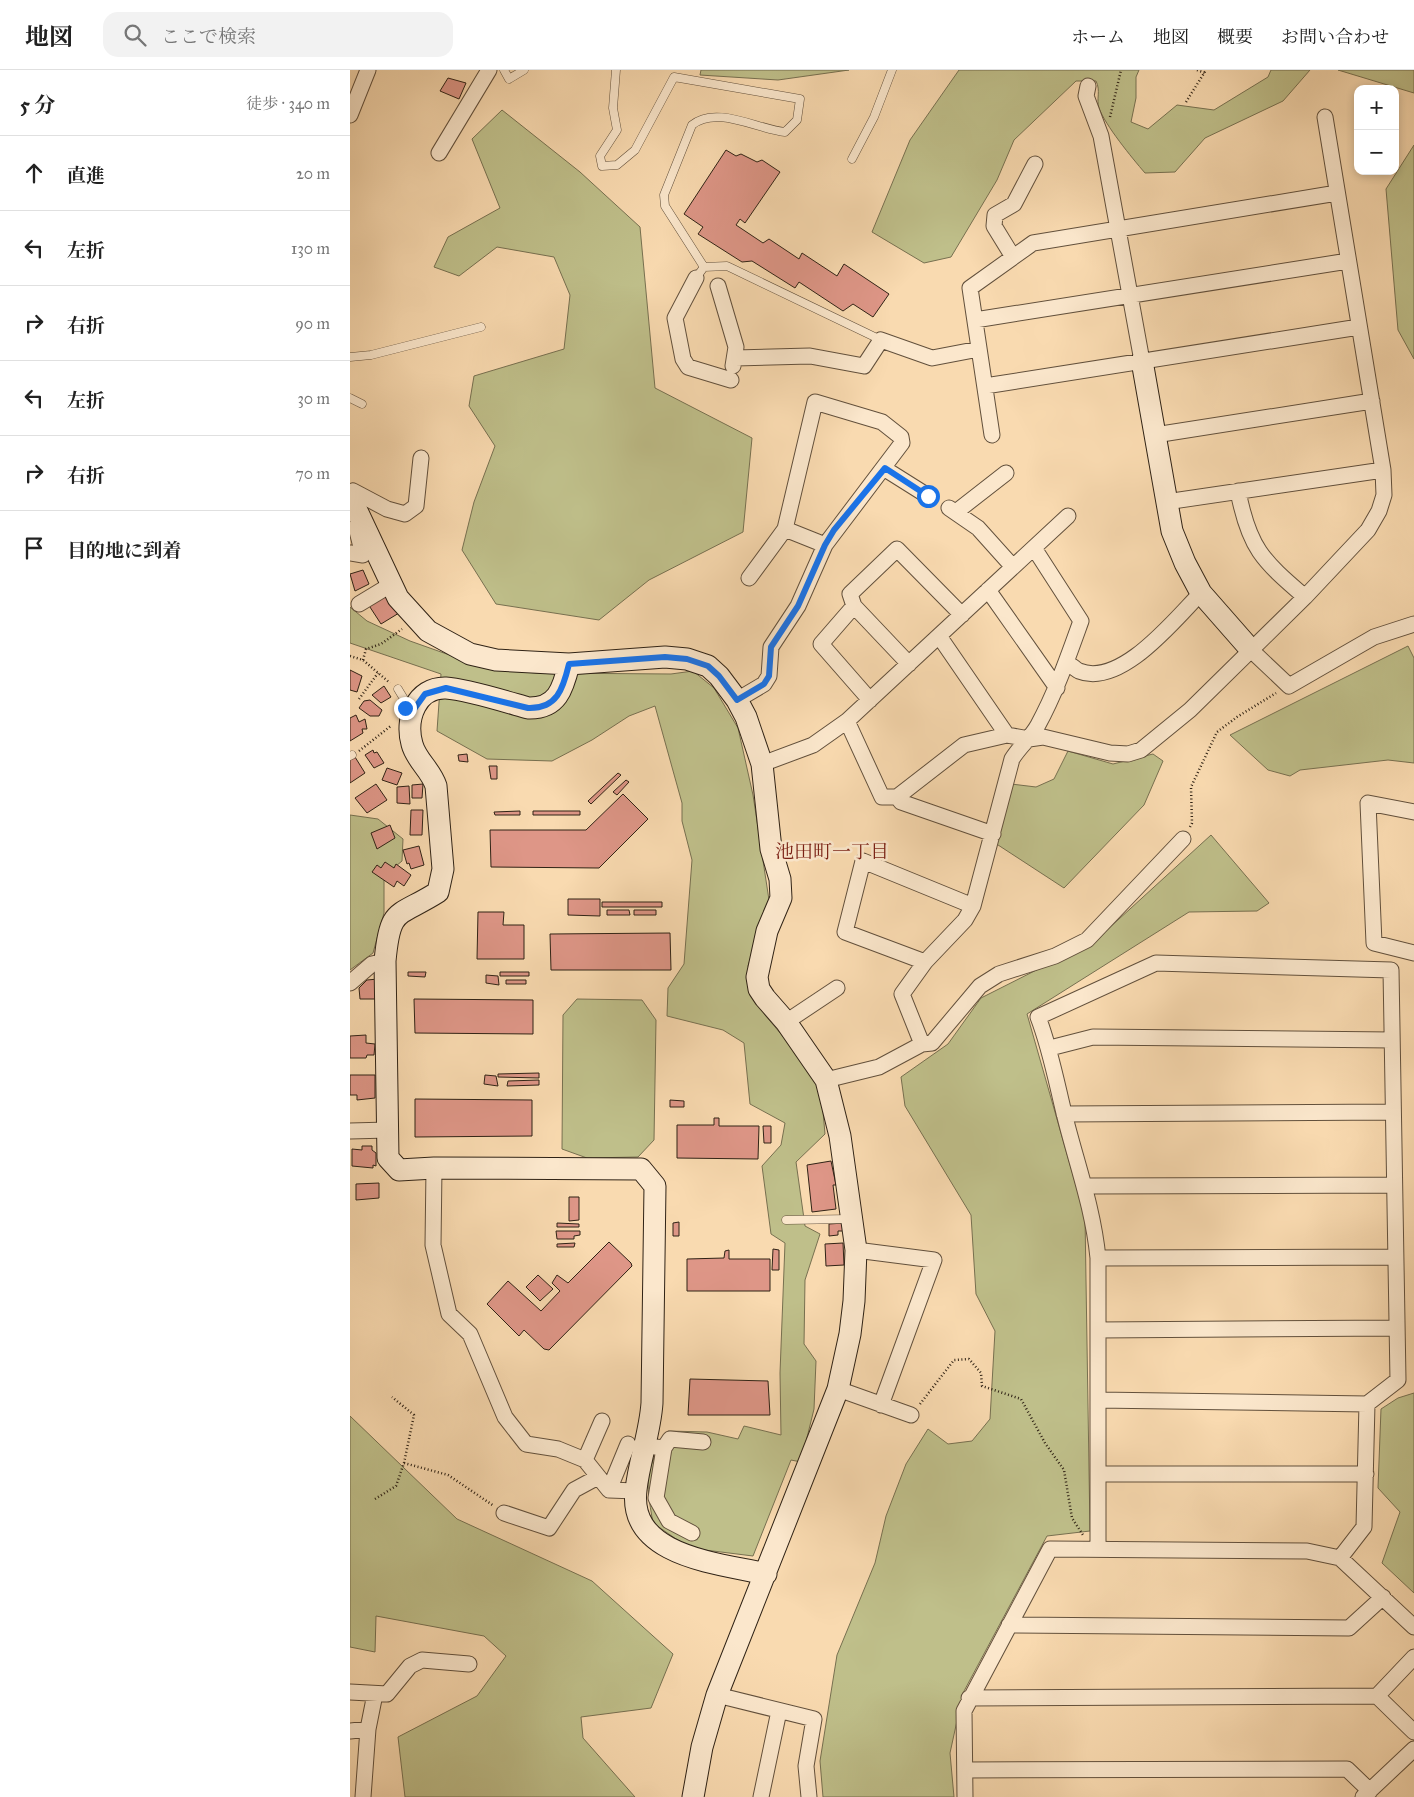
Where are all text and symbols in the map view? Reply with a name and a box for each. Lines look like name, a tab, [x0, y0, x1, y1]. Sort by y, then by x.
search box	[103, 12, 453, 57]
icon: search	[121, 21, 149, 49]
text: 地図	[25, 22, 73, 52]
text: ここで検索	[161, 25, 256, 48]
text: ホーム	[1071, 26, 1125, 48]
text: 地図	[1153, 26, 1189, 48]
text: 概要	[1217, 26, 1253, 48]
text: お問い合わせ	[1281, 26, 1389, 48]
map controls	[1354, 85, 1399, 175]
button: +	[1354, 85, 1399, 130]
text: 5 分	[20, 92, 55, 118]
text: 徒歩 · 340 m	[246, 94, 330, 113]
button: −	[1354, 130, 1399, 175]
icon: ahead	[20, 159, 48, 187]
text: 直進	[67, 164, 105, 187]
text: 20 m	[296, 164, 330, 183]
icon: left	[20, 234, 48, 262]
text: 左折	[67, 239, 105, 262]
text: 130 m	[291, 239, 330, 258]
icon: right	[20, 309, 48, 337]
text: 右折	[67, 314, 105, 337]
text: 90 m	[295, 314, 330, 333]
icon: left	[20, 384, 48, 412]
text: 左折	[67, 389, 105, 412]
text: 30 m	[297, 389, 330, 408]
icon: right	[20, 459, 48, 487]
text: 右折	[67, 464, 105, 487]
text: 70 m	[295, 464, 330, 483]
route start	[917, 485, 940, 508]
icon: arrive	[20, 534, 48, 562]
text: 目的地に到着	[67, 539, 181, 562]
route end	[394, 697, 417, 720]
district label: 池田町一丁目	[775, 840, 889, 863]

